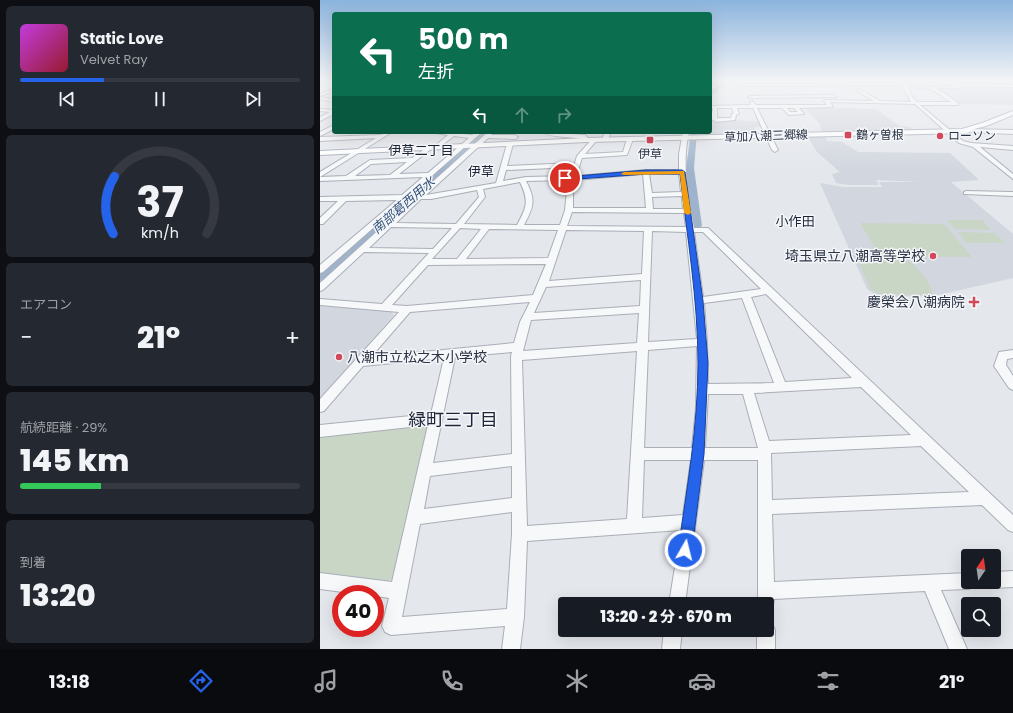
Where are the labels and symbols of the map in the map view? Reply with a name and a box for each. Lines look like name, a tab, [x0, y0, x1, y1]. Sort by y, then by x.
street label: 草加八潮三郷線	[724, 126, 808, 145]
place label: 鶴ヶ曽根	[856, 126, 904, 143]
place label: ローソン	[948, 127, 996, 144]
marker: 鶴ヶ曽根	[843, 130, 853, 140]
marker: ローソン	[935, 131, 945, 141]
marker: 伊草	[645, 135, 655, 145]
district label: 伊草二丁目	[388, 141, 454, 160]
place label: 伊草	[638, 145, 662, 162]
pin	[548, 161, 582, 195]
district label: 伊草	[468, 162, 494, 181]
water label: 南部葛西用水	[368, 171, 440, 238]
district label: 小作田	[775, 212, 815, 231]
place label: 埼玉県立八潮高等学校	[785, 246, 925, 266]
marker: 埼玉県立八潮高等学校	[928, 251, 938, 261]
place label: 慶榮会八潮病院	[867, 292, 965, 312]
marker: 慶榮会八潮病院	[968, 296, 980, 308]
place label: 八潮市立松之木小学校	[347, 347, 487, 367]
marker: 八潮市立松之木小学校	[334, 352, 344, 362]
district label: 緑町三丁目	[408, 407, 498, 432]
position arrow	[664, 529, 706, 571]
north arrow	[961, 549, 1001, 589]
speed limit sign: 40	[332, 585, 384, 637]

